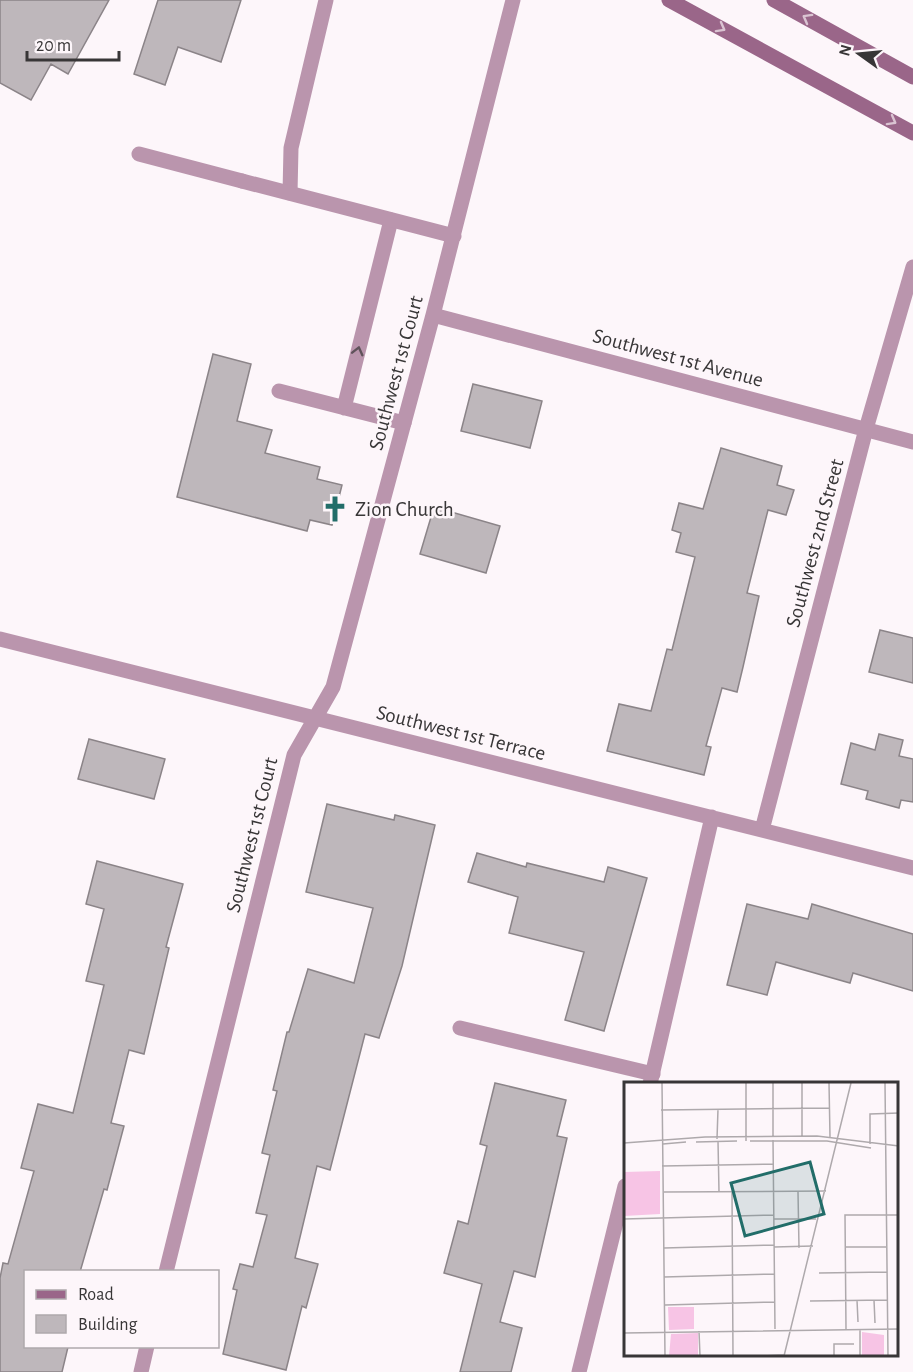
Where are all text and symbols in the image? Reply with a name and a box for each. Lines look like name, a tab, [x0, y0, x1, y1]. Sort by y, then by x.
one-way arrow	[803, 14, 813, 25]
one-way arrow	[715, 21, 725, 32]
scale bar	[27, 24, 118, 62]
north arrow	[829, 24, 889, 84]
text: 20 m	[36, 37, 71, 55]
text: N	[836, 43, 855, 58]
one-way arrow	[886, 114, 896, 125]
street label: Southwest 1st Court	[365, 293, 427, 453]
street label: Southwest 1st Avenue	[590, 325, 766, 391]
one-way arrow	[351, 347, 364, 357]
street label: Southwest 2nd Street	[782, 456, 848, 629]
church icon: Zion Church	[320, 494, 350, 524]
place label: Zion Church	[355, 499, 454, 520]
street label: Southwest 1st Terrace	[374, 702, 548, 764]
street label: Southwest 1st Court	[223, 755, 282, 915]
inset map	[624, 1082, 898, 1357]
legend	[24, 1270, 219, 1348]
text: Road	[78, 1286, 114, 1304]
text: Building	[78, 1316, 138, 1334]

